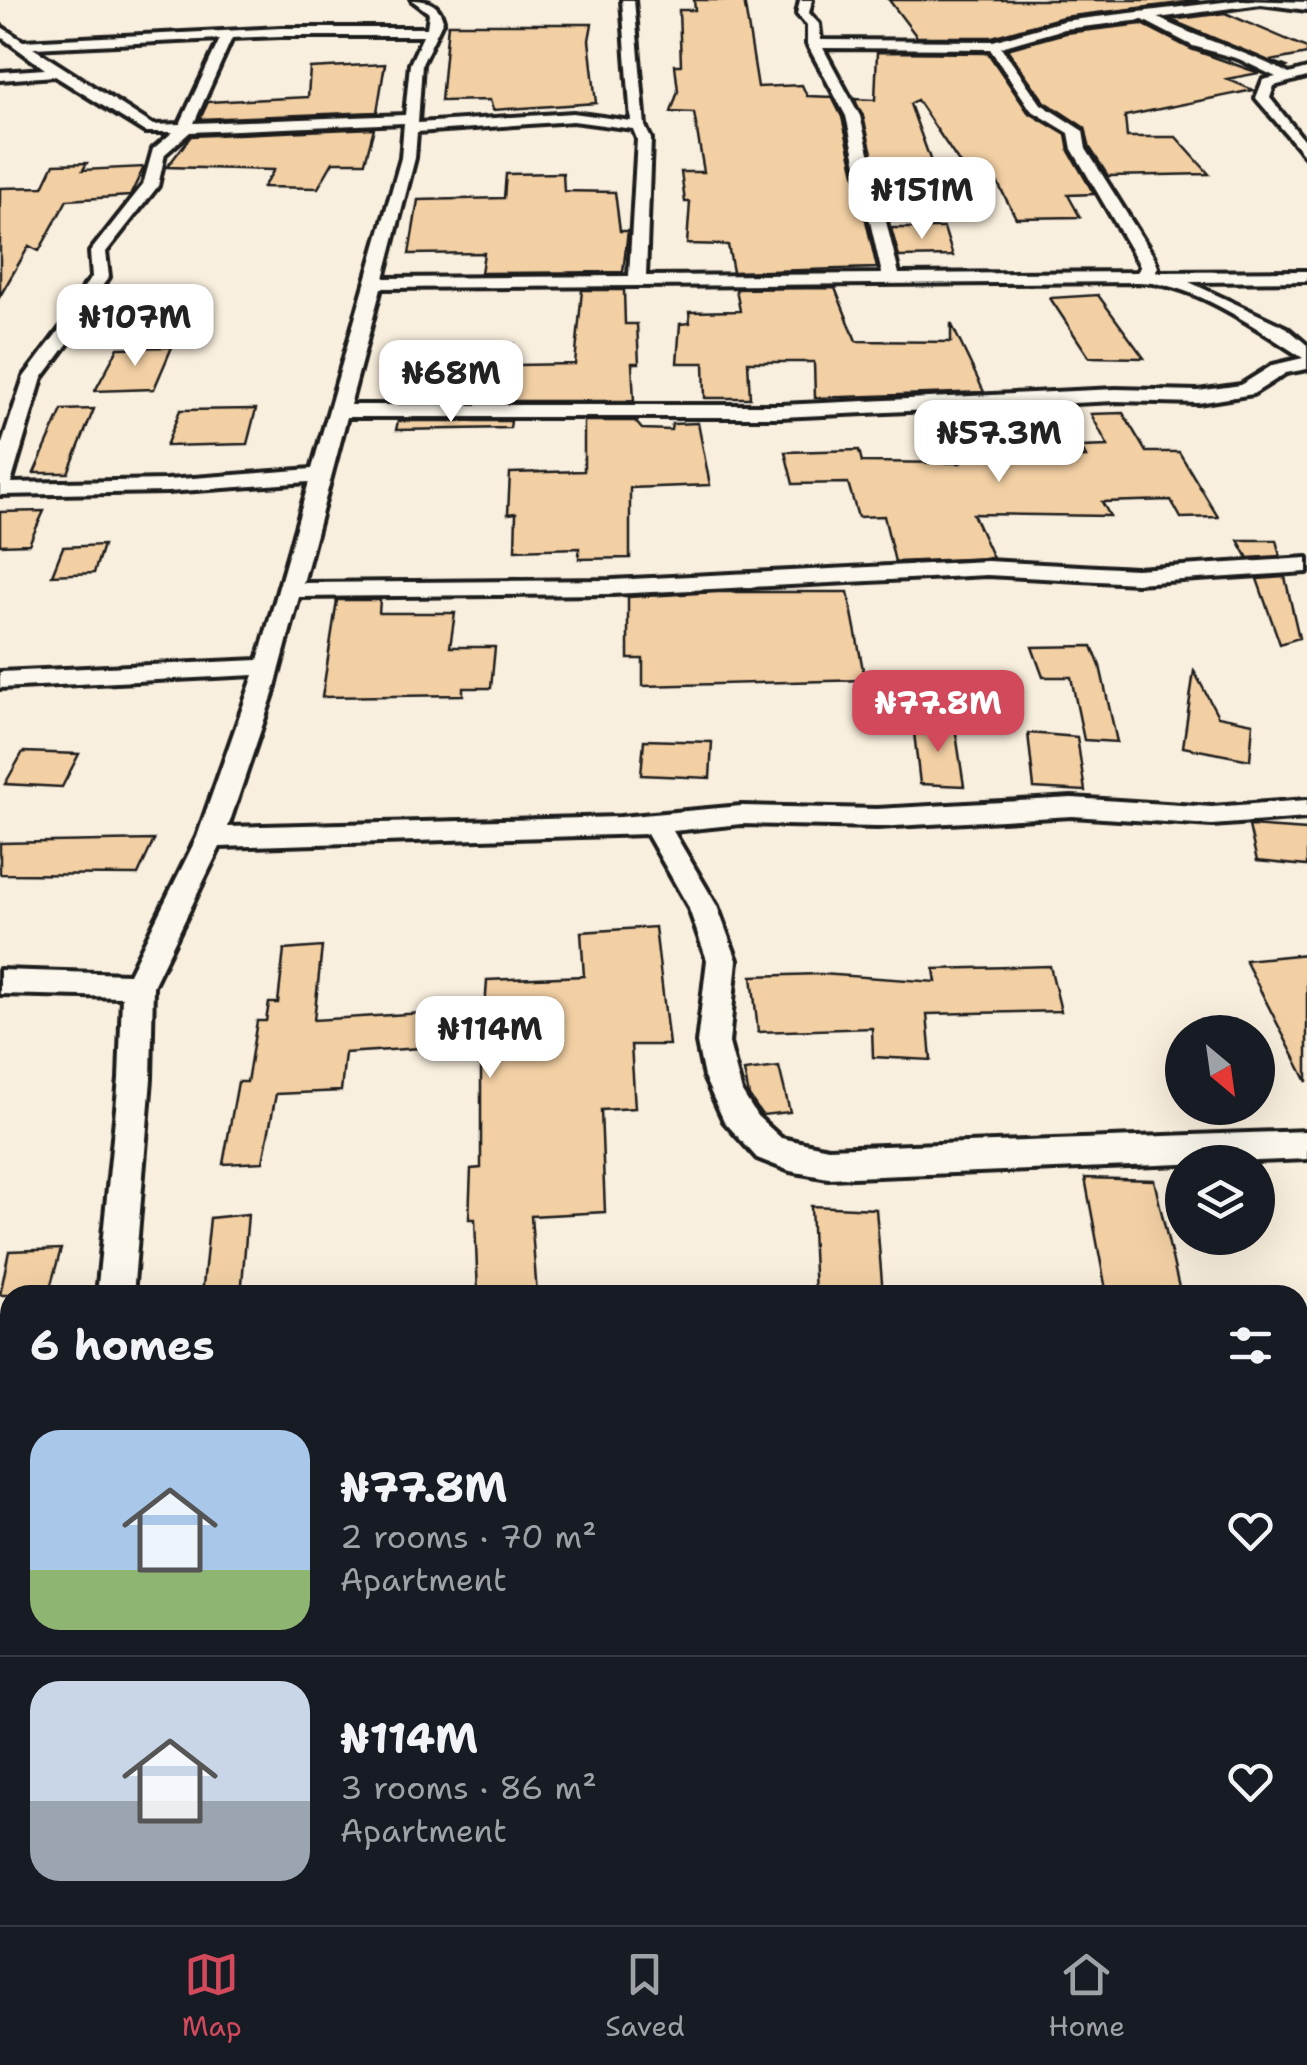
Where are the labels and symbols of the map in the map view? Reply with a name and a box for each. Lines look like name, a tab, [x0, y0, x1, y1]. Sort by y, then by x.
pin: ₦151M	[852, 157, 992, 242]
pin: ₦107M	[65, 284, 205, 369]
pin: ₦68M	[392, 340, 510, 425]
pin: ₦57.3M	[918, 400, 1080, 485]
pin: ₦77.8M	[857, 670, 1019, 755]
pin: ₦114M	[420, 996, 560, 1081]
north arrow	[1165, 1015, 1275, 1125]

